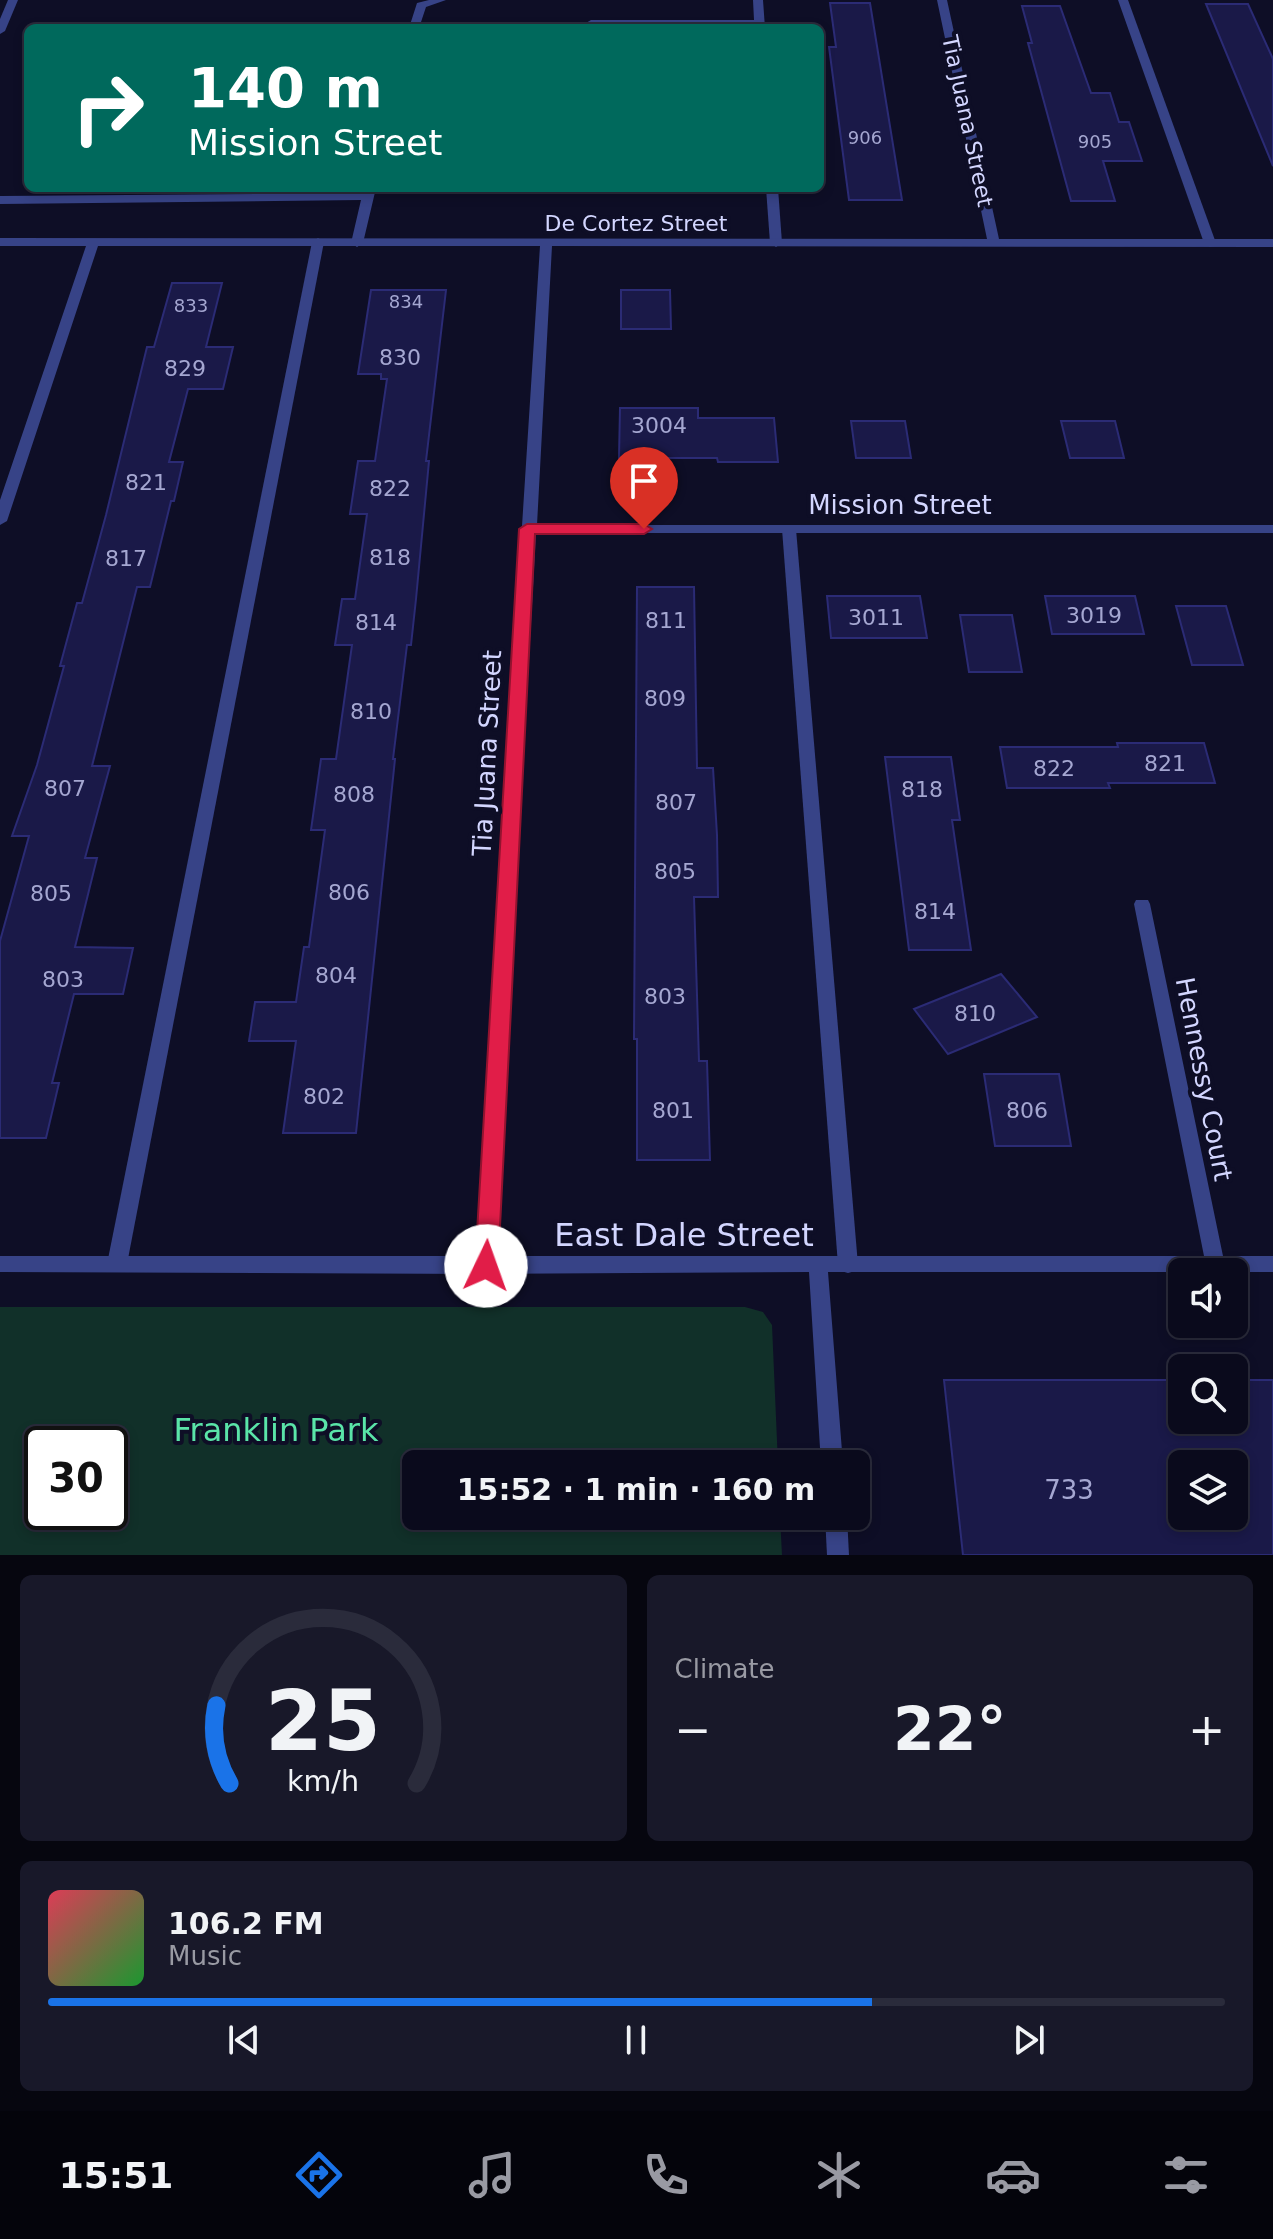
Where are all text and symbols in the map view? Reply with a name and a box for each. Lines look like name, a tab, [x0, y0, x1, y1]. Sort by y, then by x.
street label: Tia Juana Street	[937, 32, 998, 209]
text: 140 m	[188, 55, 383, 120]
icon: right	[56, 56, 160, 160]
text: Mission Street	[188, 122, 442, 163]
house number: 906	[848, 127, 882, 148]
house number: 905	[1078, 131, 1112, 152]
street label: De Cortez Street	[545, 211, 728, 236]
house number: 834	[389, 291, 423, 312]
house number: 833	[174, 295, 208, 316]
house number: 830	[379, 345, 421, 370]
house number: 829	[164, 356, 206, 381]
house number: 3004	[631, 413, 687, 438]
pin	[610, 447, 678, 529]
icon: arrive	[622, 459, 666, 503]
house number: 821	[125, 470, 167, 495]
house number: 822	[369, 476, 411, 501]
street label: Mission Street	[808, 490, 992, 520]
house number: 818	[369, 545, 411, 570]
house number: 817	[105, 546, 147, 571]
house number: 3019	[1066, 603, 1122, 628]
house number: 3011	[848, 605, 904, 630]
house number: 811	[645, 608, 687, 633]
house number: 814	[355, 610, 397, 635]
street label: Tia Juana Street	[467, 649, 507, 858]
house number: 809	[644, 686, 686, 711]
house number: 810	[350, 699, 392, 724]
house number: 821	[1144, 751, 1186, 776]
house number: 822	[1033, 756, 1075, 781]
house number: 807	[44, 776, 86, 801]
house number: 818	[901, 777, 943, 802]
house number: 808	[333, 782, 375, 807]
house number: 807	[655, 790, 697, 815]
house number: 805	[654, 859, 696, 884]
house number: 806	[328, 880, 370, 905]
house number: 805	[30, 881, 72, 906]
house number: 814	[914, 899, 956, 924]
house number: 804	[315, 963, 357, 988]
house number: 803	[42, 967, 84, 992]
street label: Hennessy Court	[1170, 975, 1238, 1183]
house number: 803	[644, 984, 686, 1009]
house number: 810	[954, 1001, 996, 1026]
house number: 802	[303, 1084, 345, 1109]
house number: 801	[652, 1098, 694, 1123]
house number: 806	[1006, 1098, 1048, 1123]
street label: East Dale Street	[554, 1216, 814, 1254]
position arrow	[444, 1224, 528, 1308]
map controls	[1168, 1258, 1248, 1530]
button: sound	[1168, 1258, 1248, 1338]
button: search	[1168, 1354, 1248, 1434]
park label: Franklin Park	[173, 1411, 379, 1449]
speed limit sign: 30	[24, 1426, 128, 1530]
button: layers	[1168, 1450, 1248, 1530]
text: 15:52 · 1 min · 160 m	[457, 1472, 815, 1507]
house number: 733	[1044, 1475, 1094, 1505]
text: Climate	[675, 1654, 775, 1684]
text: 25	[265, 1673, 381, 1770]
text: 22°	[893, 1694, 1007, 1764]
text: −	[675, 1704, 711, 1755]
text: +	[1188, 1704, 1225, 1755]
text: km/h	[287, 1764, 359, 1798]
text: 106.2 FM	[168, 1906, 324, 1941]
text: Music	[168, 1941, 242, 1971]
icon: previous	[222, 2018, 266, 2062]
icon: pause	[614, 2018, 658, 2062]
icon: next	[1007, 2018, 1051, 2062]
icon: directions	[291, 2147, 347, 2203]
icon: music	[464, 2147, 520, 2203]
icon: phone	[638, 2147, 694, 2203]
icon: climate	[811, 2147, 867, 2203]
icon: car	[985, 2147, 1041, 2203]
icon: filters	[1158, 2147, 1214, 2203]
text: 15:51	[59, 2155, 173, 2196]

